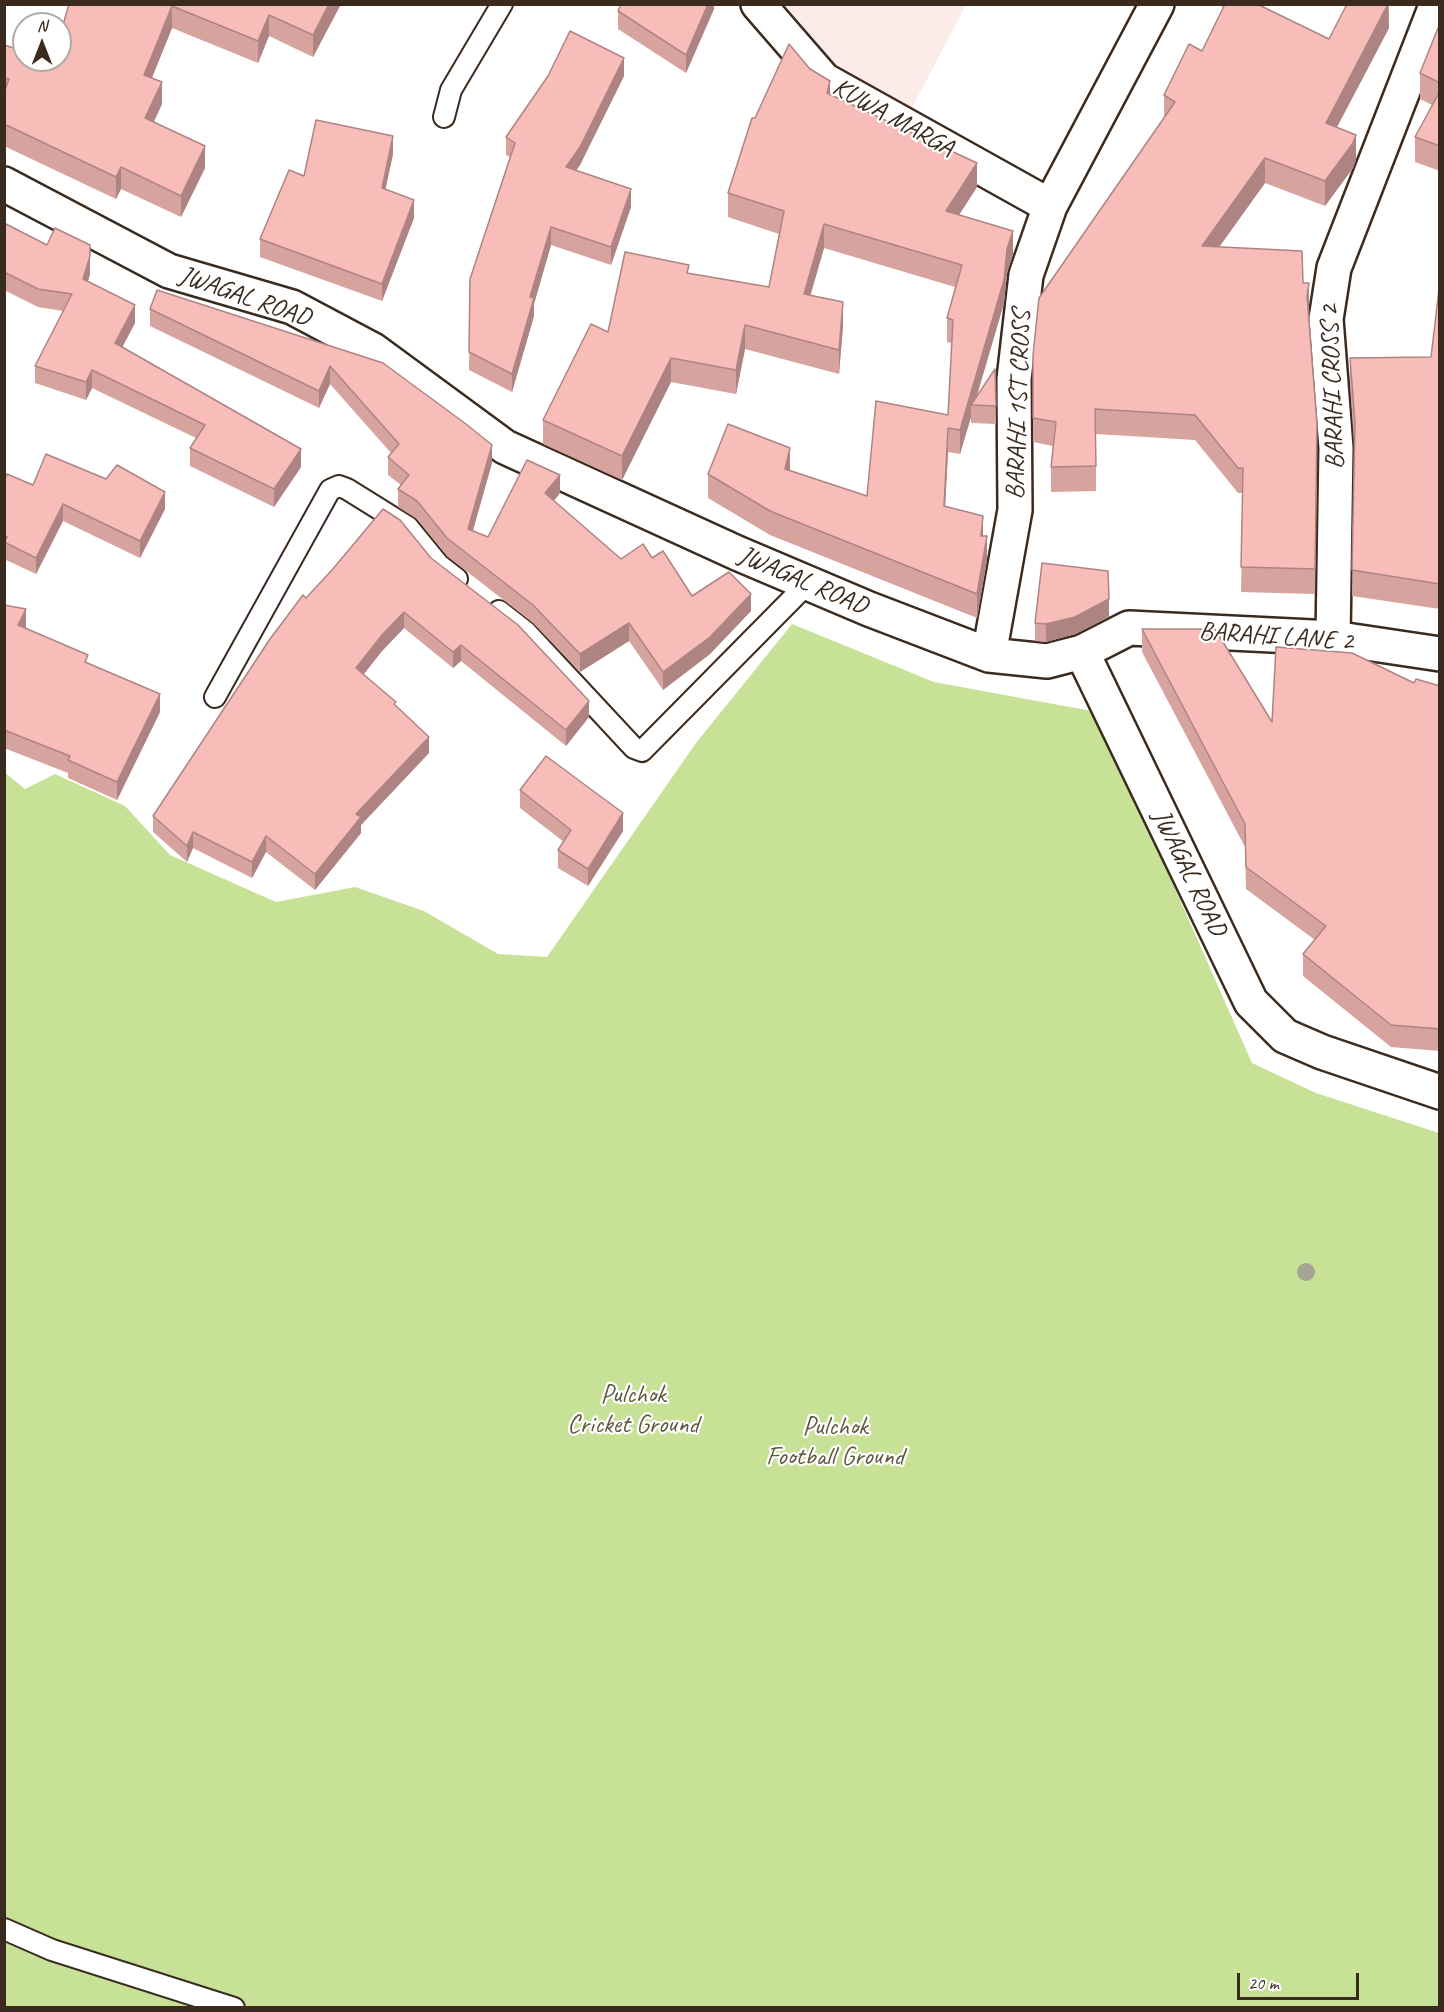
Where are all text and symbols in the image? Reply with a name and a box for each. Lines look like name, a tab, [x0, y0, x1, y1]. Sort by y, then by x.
north arrow	[12, 12, 72, 72]
text: N	[37, 16, 47, 36]
street label: KUWA MARGA	[827, 72, 959, 164]
street label: JWAGAL ROAD	[175, 260, 315, 334]
street label: BARAHI CROSS 2	[1315, 304, 1351, 470]
street label: BARAHI 1ST CROSS	[1000, 310, 1038, 500]
street label: JWAGAL ROAD	[734, 540, 872, 622]
street label: BARAHI LANE 2	[1198, 616, 1354, 658]
street label: JWAGAL ROAD	[1145, 805, 1233, 941]
park label: Pulchok Cricket Ground	[567, 1379, 699, 1440]
park label: Pulchok Football Ground	[766, 1411, 904, 1472]
scale bar	[1240, 1961, 1362, 1999]
text: 20 m	[1248, 1972, 1279, 1994]

